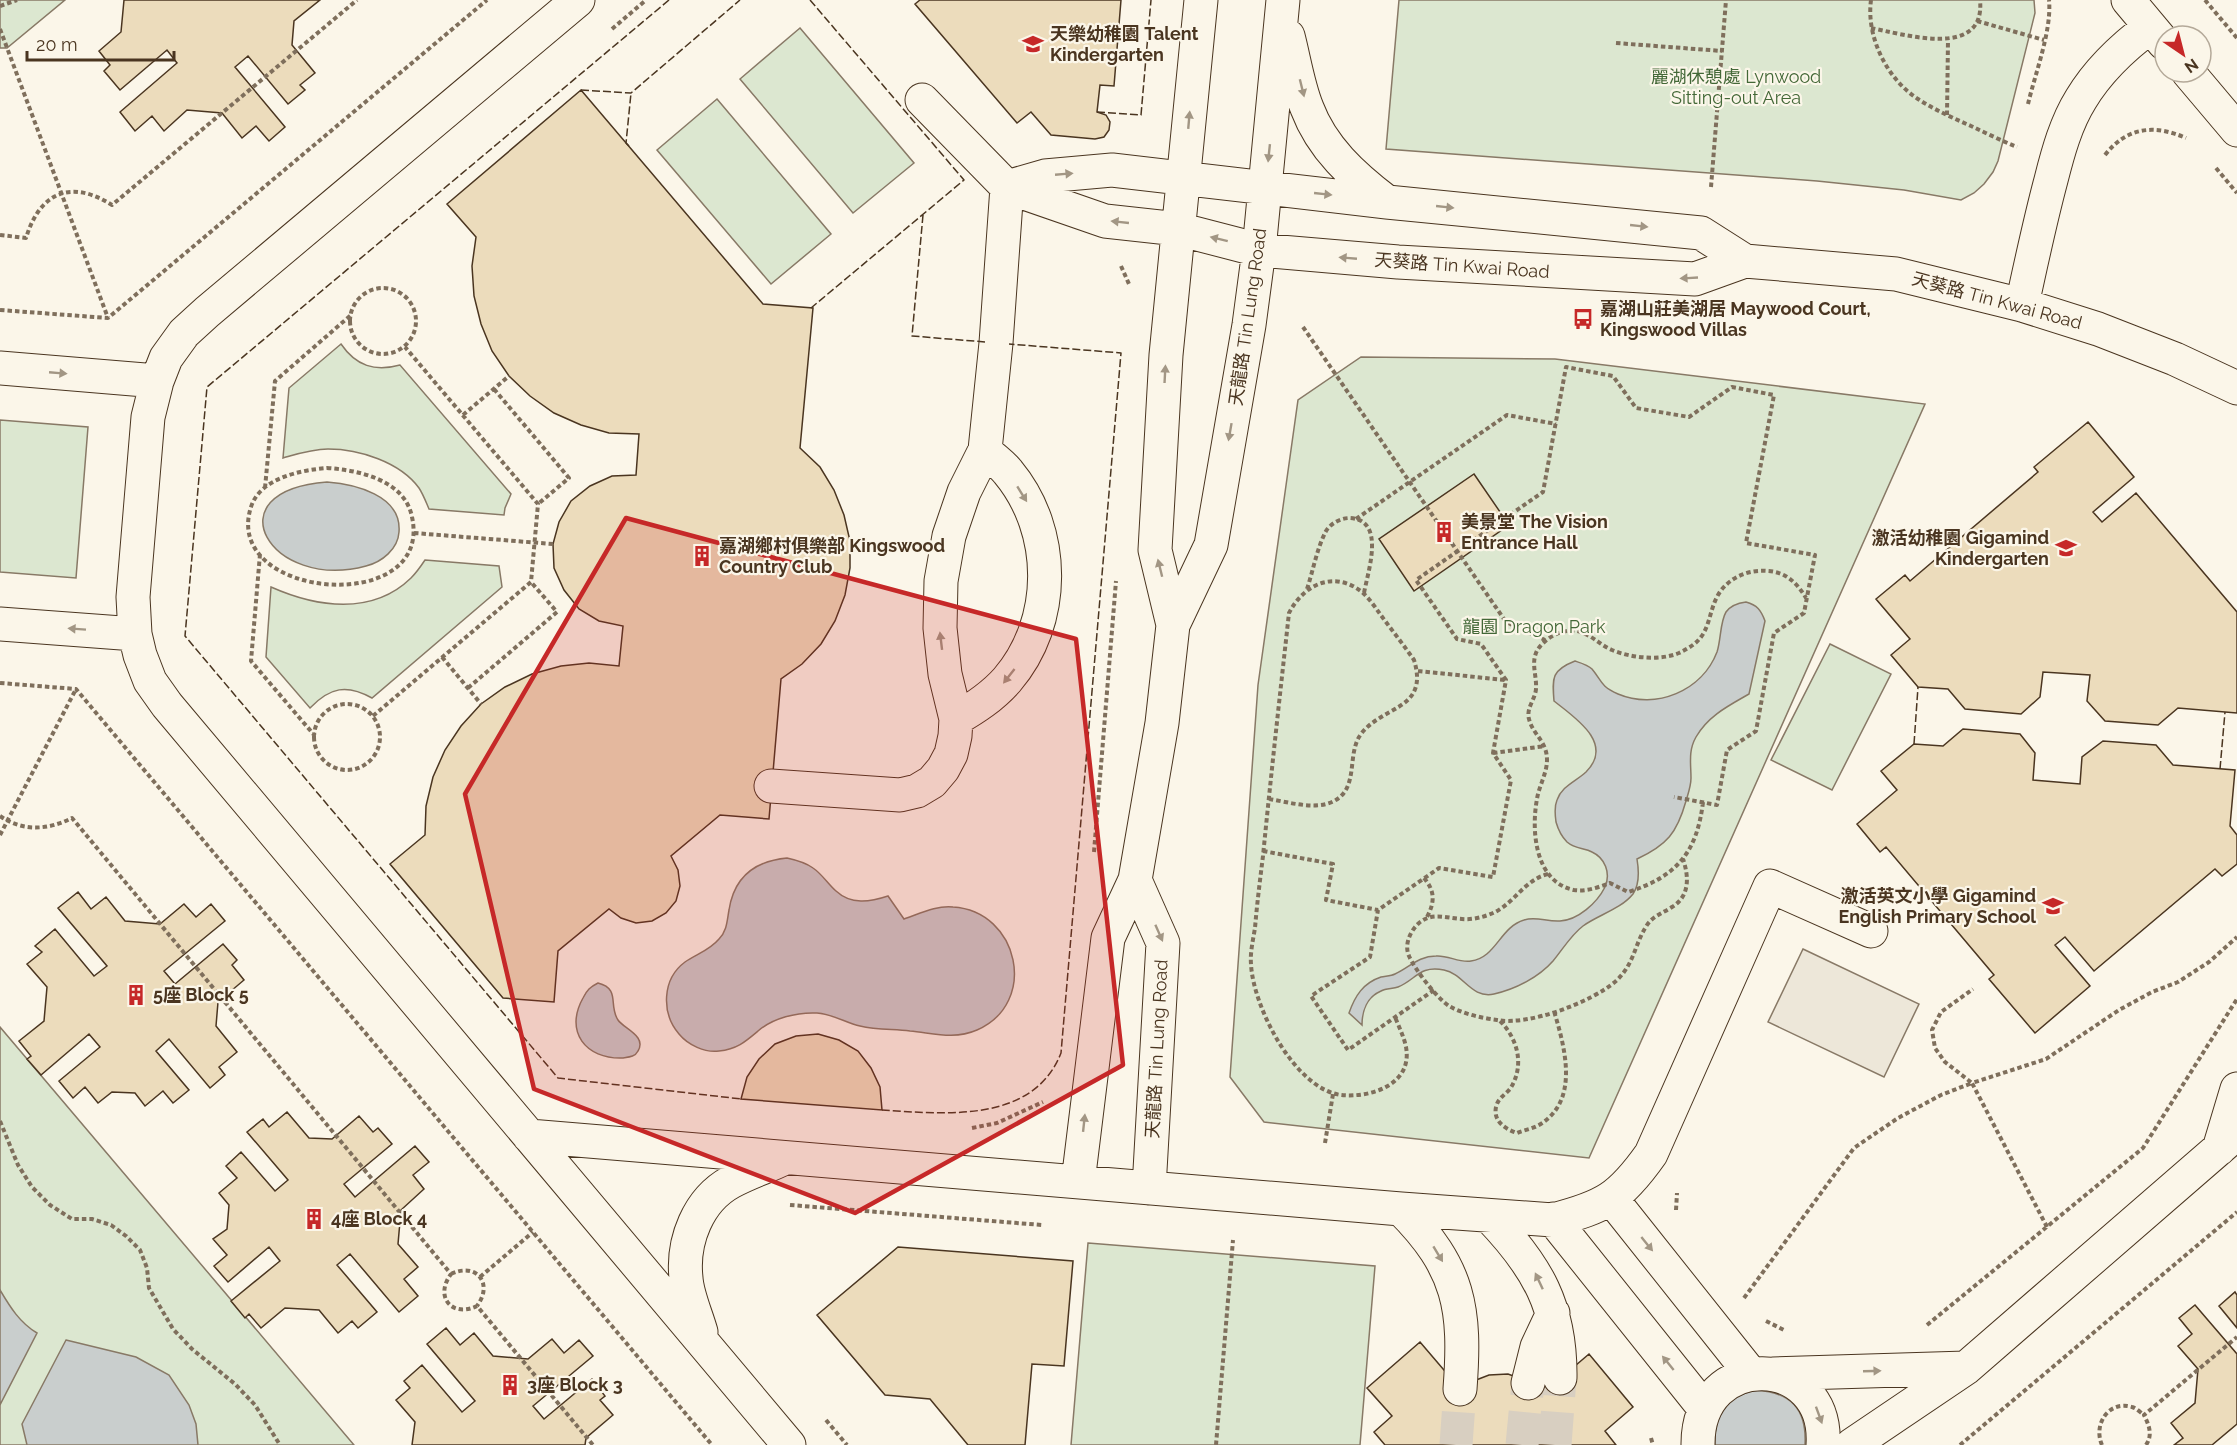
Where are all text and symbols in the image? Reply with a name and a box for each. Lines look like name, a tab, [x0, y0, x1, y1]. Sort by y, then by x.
place label: 天樂幼稚園 Talent Kindergarten	[1050, 23, 1199, 65]
scale bar	[27, 24, 174, 62]
north arrow	[2153, 24, 2213, 84]
school or university icon: 天樂幼稚園 Talent Kindergarten	[1021, 32, 1045, 56]
text: 20 m	[36, 34, 78, 55]
text: N	[2181, 55, 2202, 77]
park label: 麗湖休憩處 Lynwood Sitting-out Area	[1651, 66, 1821, 108]
one-way arrow	[1297, 79, 1307, 97]
one-way arrow	[1184, 110, 1194, 129]
one-way arrow	[1264, 143, 1273, 162]
one-way arrow	[1055, 169, 1074, 179]
one-way arrow	[1314, 189, 1333, 199]
one-way arrow	[1436, 202, 1455, 212]
one-way arrow	[1111, 218, 1130, 227]
one-way arrow	[1630, 221, 1649, 231]
street label: 天龍路 Tin Lung Road	[1225, 227, 1270, 407]
one-way arrow	[1209, 234, 1228, 244]
street label: 天葵路 Tin Kwai Road	[1374, 249, 1550, 282]
one-way arrow	[1339, 253, 1358, 263]
street label: 天葵路 Tin Kwai Road	[1910, 268, 2085, 333]
one-way arrow	[1680, 273, 1699, 282]
place label: 嘉湖山莊美湖居 Maywood Court, Kingswood Villas	[1600, 298, 1871, 340]
bus stop icon: 嘉湖山莊美湖居 Maywood Court, Kingswood Villas	[1571, 307, 1595, 331]
one-way arrow	[1160, 364, 1170, 383]
one-way arrow	[49, 368, 68, 378]
one-way arrow	[1226, 423, 1235, 442]
one-way arrow	[1017, 486, 1028, 503]
place label: 美景堂 The Vision Entrance Hall	[1461, 511, 1608, 553]
building icon: 美景堂 The Vision Entrance Hall	[1432, 520, 1456, 544]
place label: 激活幼稚園 Gigamind Kindergarten	[1871, 527, 2049, 569]
place label: 嘉湖鄉村俱樂部 Kingswood Country Club	[719, 535, 945, 577]
school or university icon: 激活幼稚園 Gigamind Kindergarten	[2054, 536, 2078, 560]
building icon: 嘉湖鄉村俱樂部 Kingswood Country Club	[690, 544, 714, 568]
one-way arrow	[1154, 559, 1164, 577]
park label: 龍園 Dragon Park	[1462, 616, 1606, 637]
one-way arrow	[68, 625, 87, 634]
one-way arrow	[936, 632, 946, 651]
one-way arrow	[1002, 668, 1015, 684]
place label: 激活英文小學 Gigamind English Primary School	[1838, 885, 2036, 927]
school or university icon: 激活英文小學 Gigamind English Primary School	[2041, 894, 2065, 918]
one-way arrow	[1154, 925, 1163, 942]
street label: 天龍路 Tin Lung Road	[1141, 959, 1172, 1139]
building icon: 5座 Block 5	[124, 983, 148, 1007]
place label: 5座 Block 5	[153, 984, 249, 1005]
one-way arrow	[1079, 1114, 1089, 1133]
building icon: 4座 Block 4	[302, 1207, 326, 1231]
place label: 4座 Block 4	[331, 1208, 427, 1229]
one-way arrow	[1641, 1236, 1653, 1251]
one-way arrow	[1433, 1246, 1444, 1262]
one-way arrow	[1535, 1273, 1544, 1290]
one-way arrow	[1662, 1355, 1674, 1370]
one-way arrow	[1863, 1366, 1882, 1376]
building icon: 3座 Block 3	[498, 1373, 522, 1397]
place label: 3座 Block 3	[527, 1374, 623, 1395]
one-way arrow	[1815, 1406, 1825, 1424]

